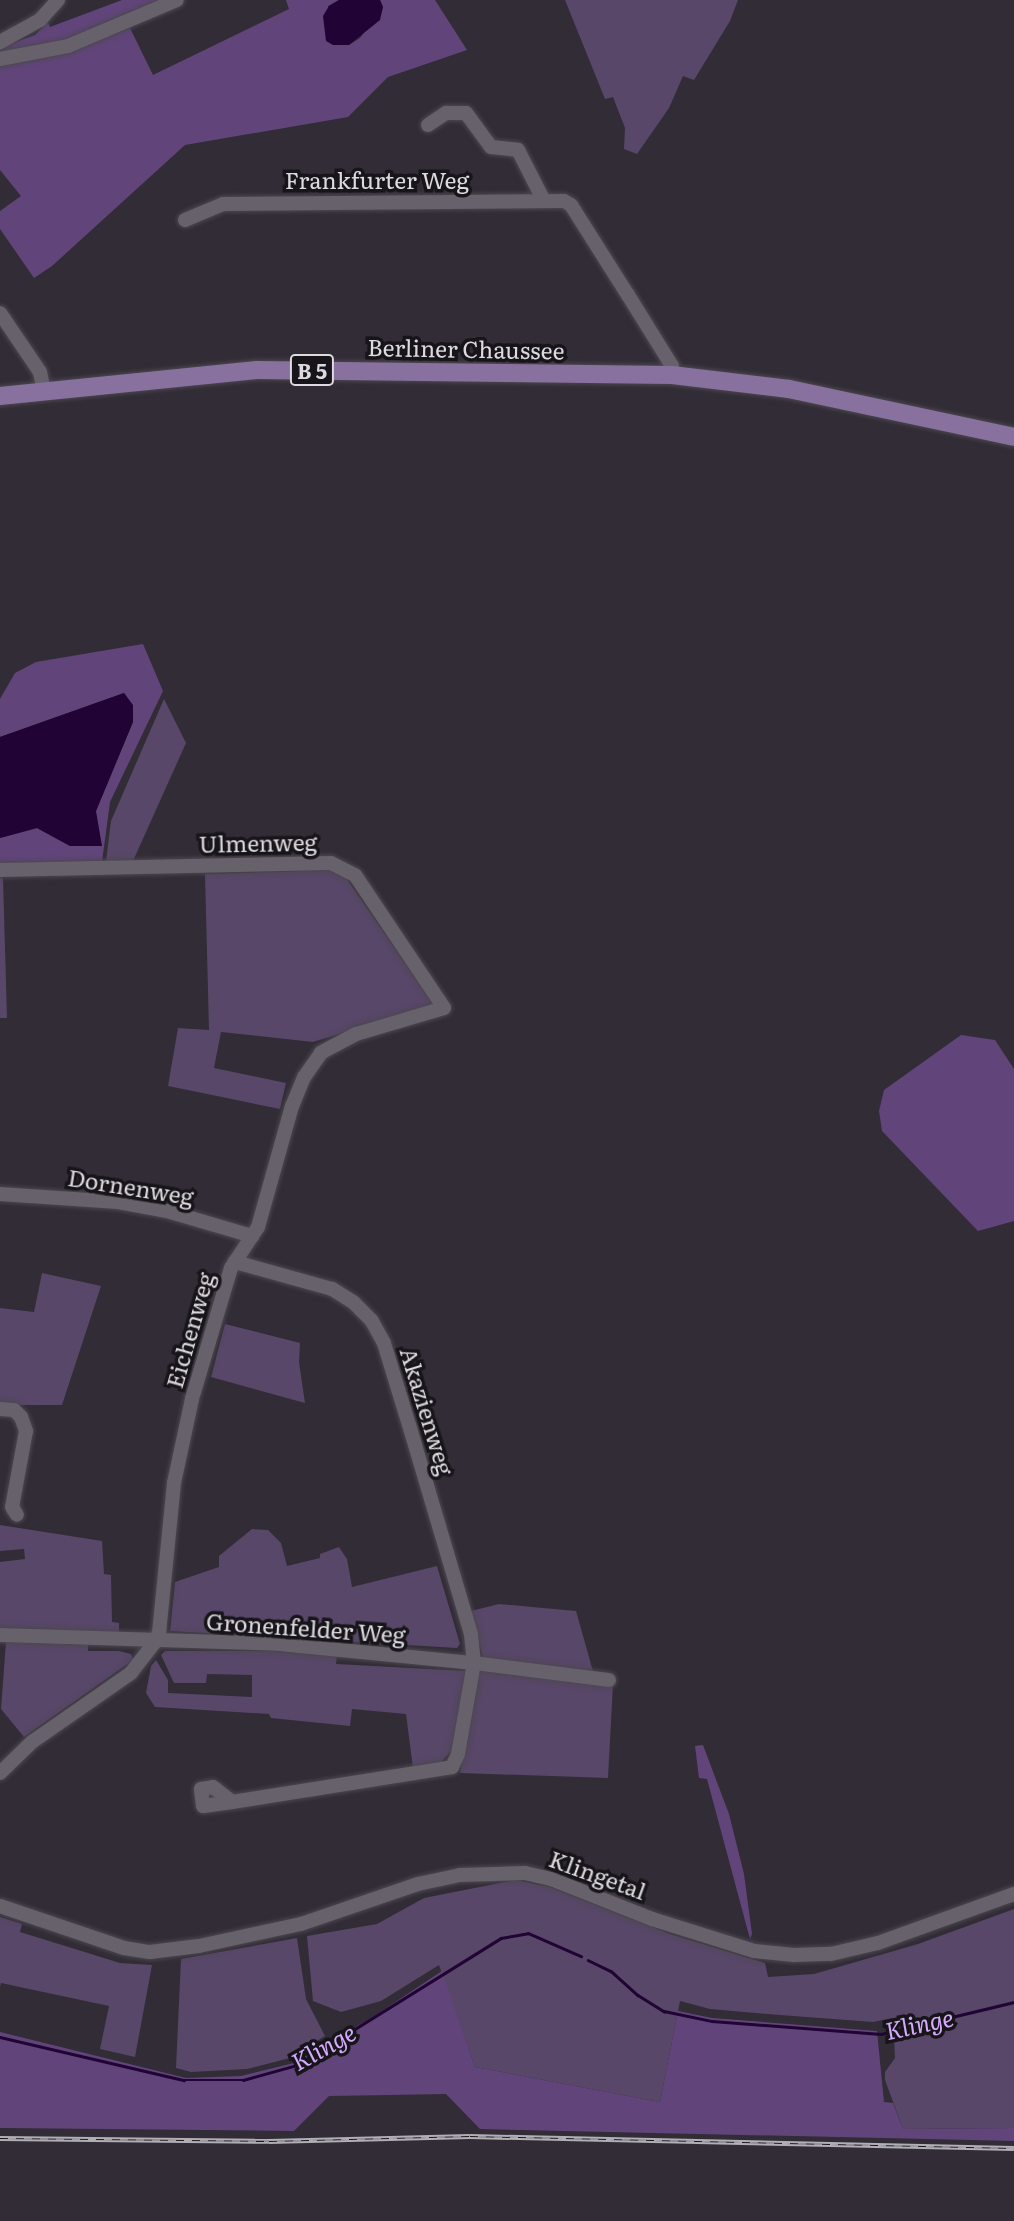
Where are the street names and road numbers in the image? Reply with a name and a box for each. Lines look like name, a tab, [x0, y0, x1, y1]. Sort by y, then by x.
street label: Frankfurter Weg	[285, 165, 469, 193]
street label: Berliner Chaussee	[367, 332, 565, 364]
road number: B 5	[289, 352, 335, 388]
street label: Ulmenweg	[198, 827, 318, 857]
street label: Dornenweg	[66, 1162, 196, 1210]
street label: Eichenweg	[159, 1269, 219, 1391]
street label: Akazienweg	[395, 1344, 461, 1478]
street label: Gronenfelder Weg	[205, 1606, 407, 1648]
street label: Klingetal	[546, 1844, 650, 1904]

